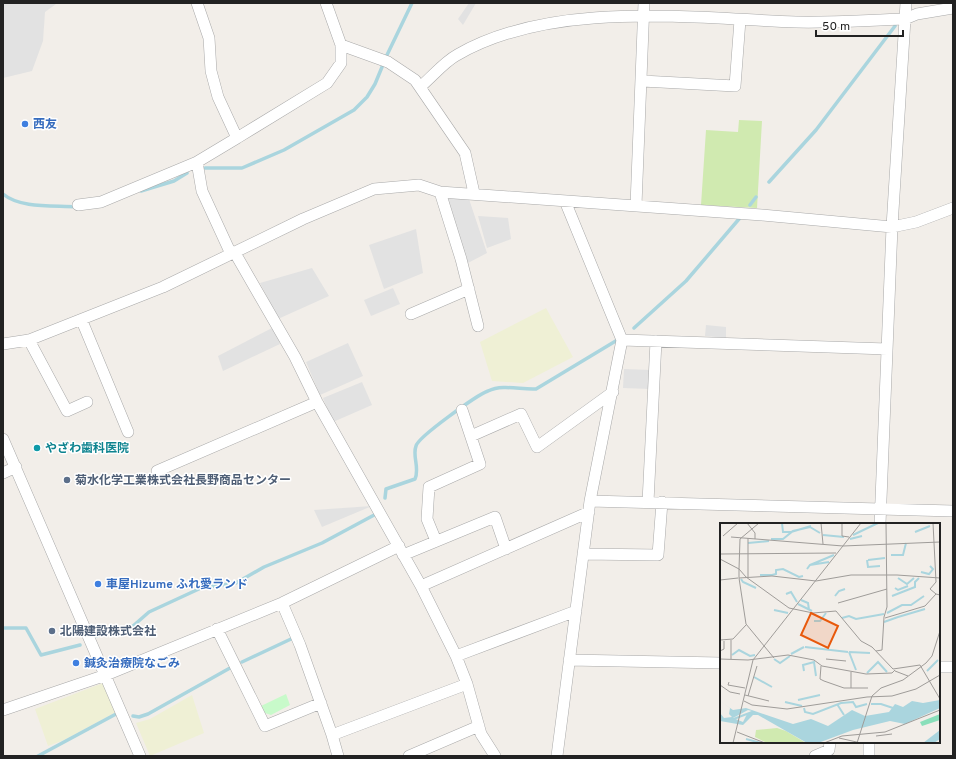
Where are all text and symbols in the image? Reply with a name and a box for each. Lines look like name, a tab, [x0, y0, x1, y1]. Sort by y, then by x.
scale bar	[816, 12, 903, 38]
text: 50 m	[822, 19, 850, 35]
place label: 西友	[33, 117, 57, 133]
marker: 西友	[20, 119, 30, 129]
place label: やざわ歯科医院	[45, 441, 129, 457]
marker: やざわ歯科医院	[32, 443, 42, 453]
place label: 菊水化学工業株式会社長野商品センター	[75, 473, 291, 489]
marker: 菊水化学工業株式会社長野商品センター	[62, 475, 72, 485]
inset map	[720, 523, 940, 743]
place label: 車屋Hizume ふれ愛ランド	[106, 577, 248, 593]
marker: 車屋Hizume ふれ愛ランド	[93, 579, 103, 589]
place label: 北陽建設株式会社	[60, 624, 156, 640]
marker: 北陽建設株式会社	[47, 626, 57, 636]
place label: 鍼灸治療院なごみ	[84, 656, 180, 672]
marker: 鍼灸治療院なごみ	[71, 658, 81, 668]

